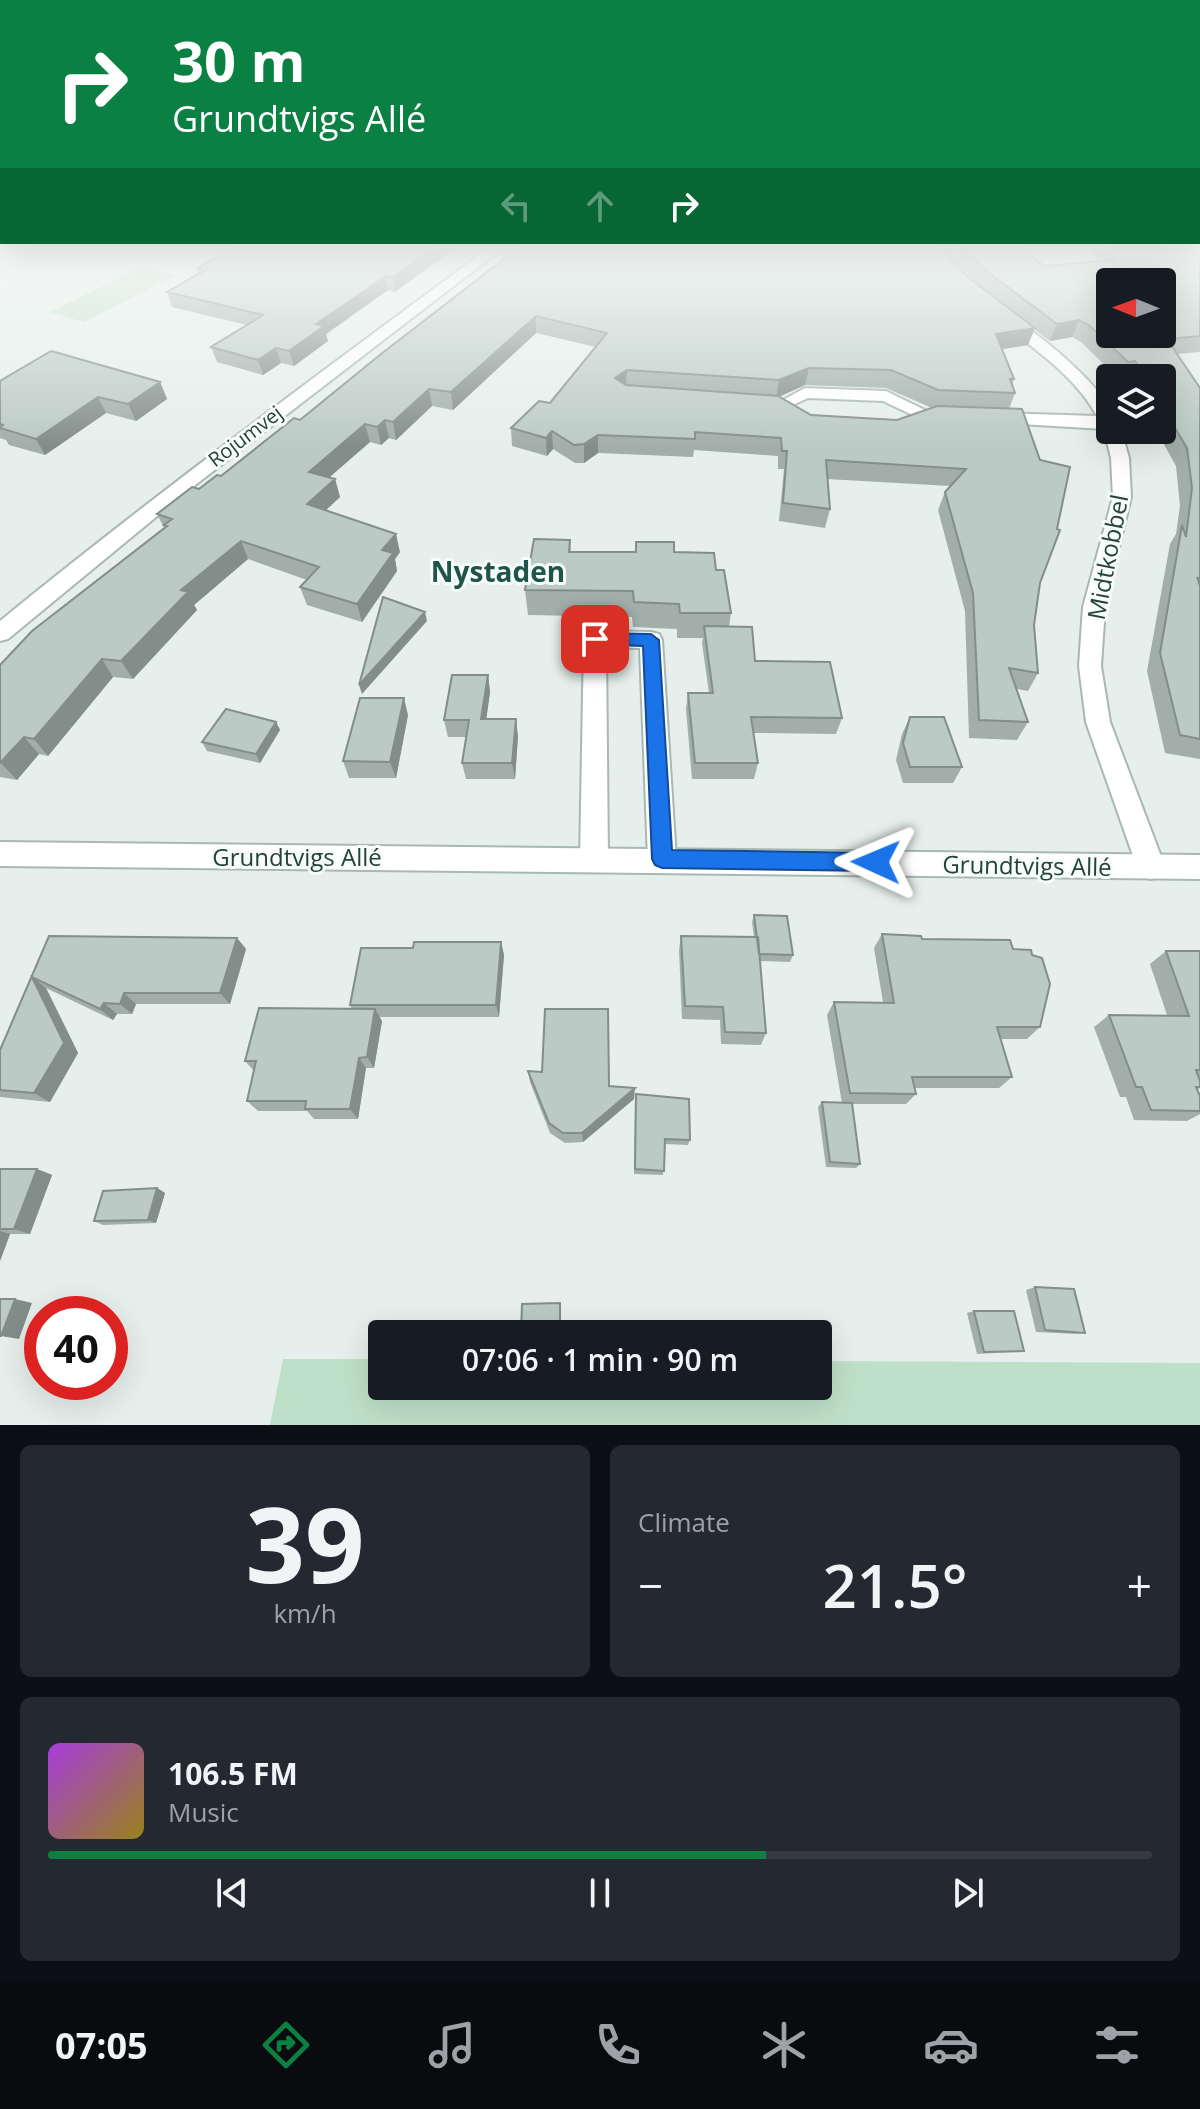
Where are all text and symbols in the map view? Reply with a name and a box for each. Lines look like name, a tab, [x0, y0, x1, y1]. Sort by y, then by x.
text: 30 m	[172, 22, 306, 98]
icon: right	[40, 32, 144, 136]
text: Grundtvigs Allé	[172, 94, 426, 143]
icon: left	[494, 184, 538, 228]
icon: ahead	[578, 184, 622, 228]
icon: right	[662, 184, 706, 228]
north arrow	[1096, 268, 1176, 348]
map controls	[1096, 268, 1176, 444]
button: layers	[1096, 364, 1176, 444]
street label: Rojumvej	[202, 399, 288, 473]
street label: Midtkobbel	[1079, 492, 1135, 622]
district label: Nystaden	[431, 552, 565, 590]
pin	[561, 605, 629, 673]
icon: arrive	[573, 617, 617, 661]
position arrow	[834, 820, 918, 904]
street label: Grundtvigs Allé	[212, 840, 382, 873]
street label: Grundtvigs Allé	[942, 847, 1112, 883]
speed limit sign: 40	[24, 1296, 128, 1400]
text: 07:06 · 1 min · 90 m	[462, 1339, 738, 1380]
text: 39	[246, 1472, 364, 1613]
text: Climate	[638, 1504, 730, 1540]
text: 21.5°	[822, 1544, 968, 1626]
text: −	[638, 1555, 663, 1615]
text: +	[1127, 1555, 1152, 1615]
text: km/h	[273, 1595, 337, 1631]
text: 106.5 FM	[168, 1753, 298, 1794]
text: Music	[168, 1794, 239, 1830]
icon: previous	[210, 1871, 254, 1915]
icon: pause	[578, 1871, 622, 1915]
icon: next	[946, 1871, 990, 1915]
icon: directions	[258, 2017, 314, 2073]
icon: music	[424, 2017, 480, 2073]
icon: phone	[590, 2017, 646, 2073]
icon: climate	[756, 2017, 812, 2073]
icon: car	[923, 2017, 979, 2073]
icon: filters	[1089, 2017, 1145, 2073]
text: 07:05	[55, 2021, 148, 2070]

